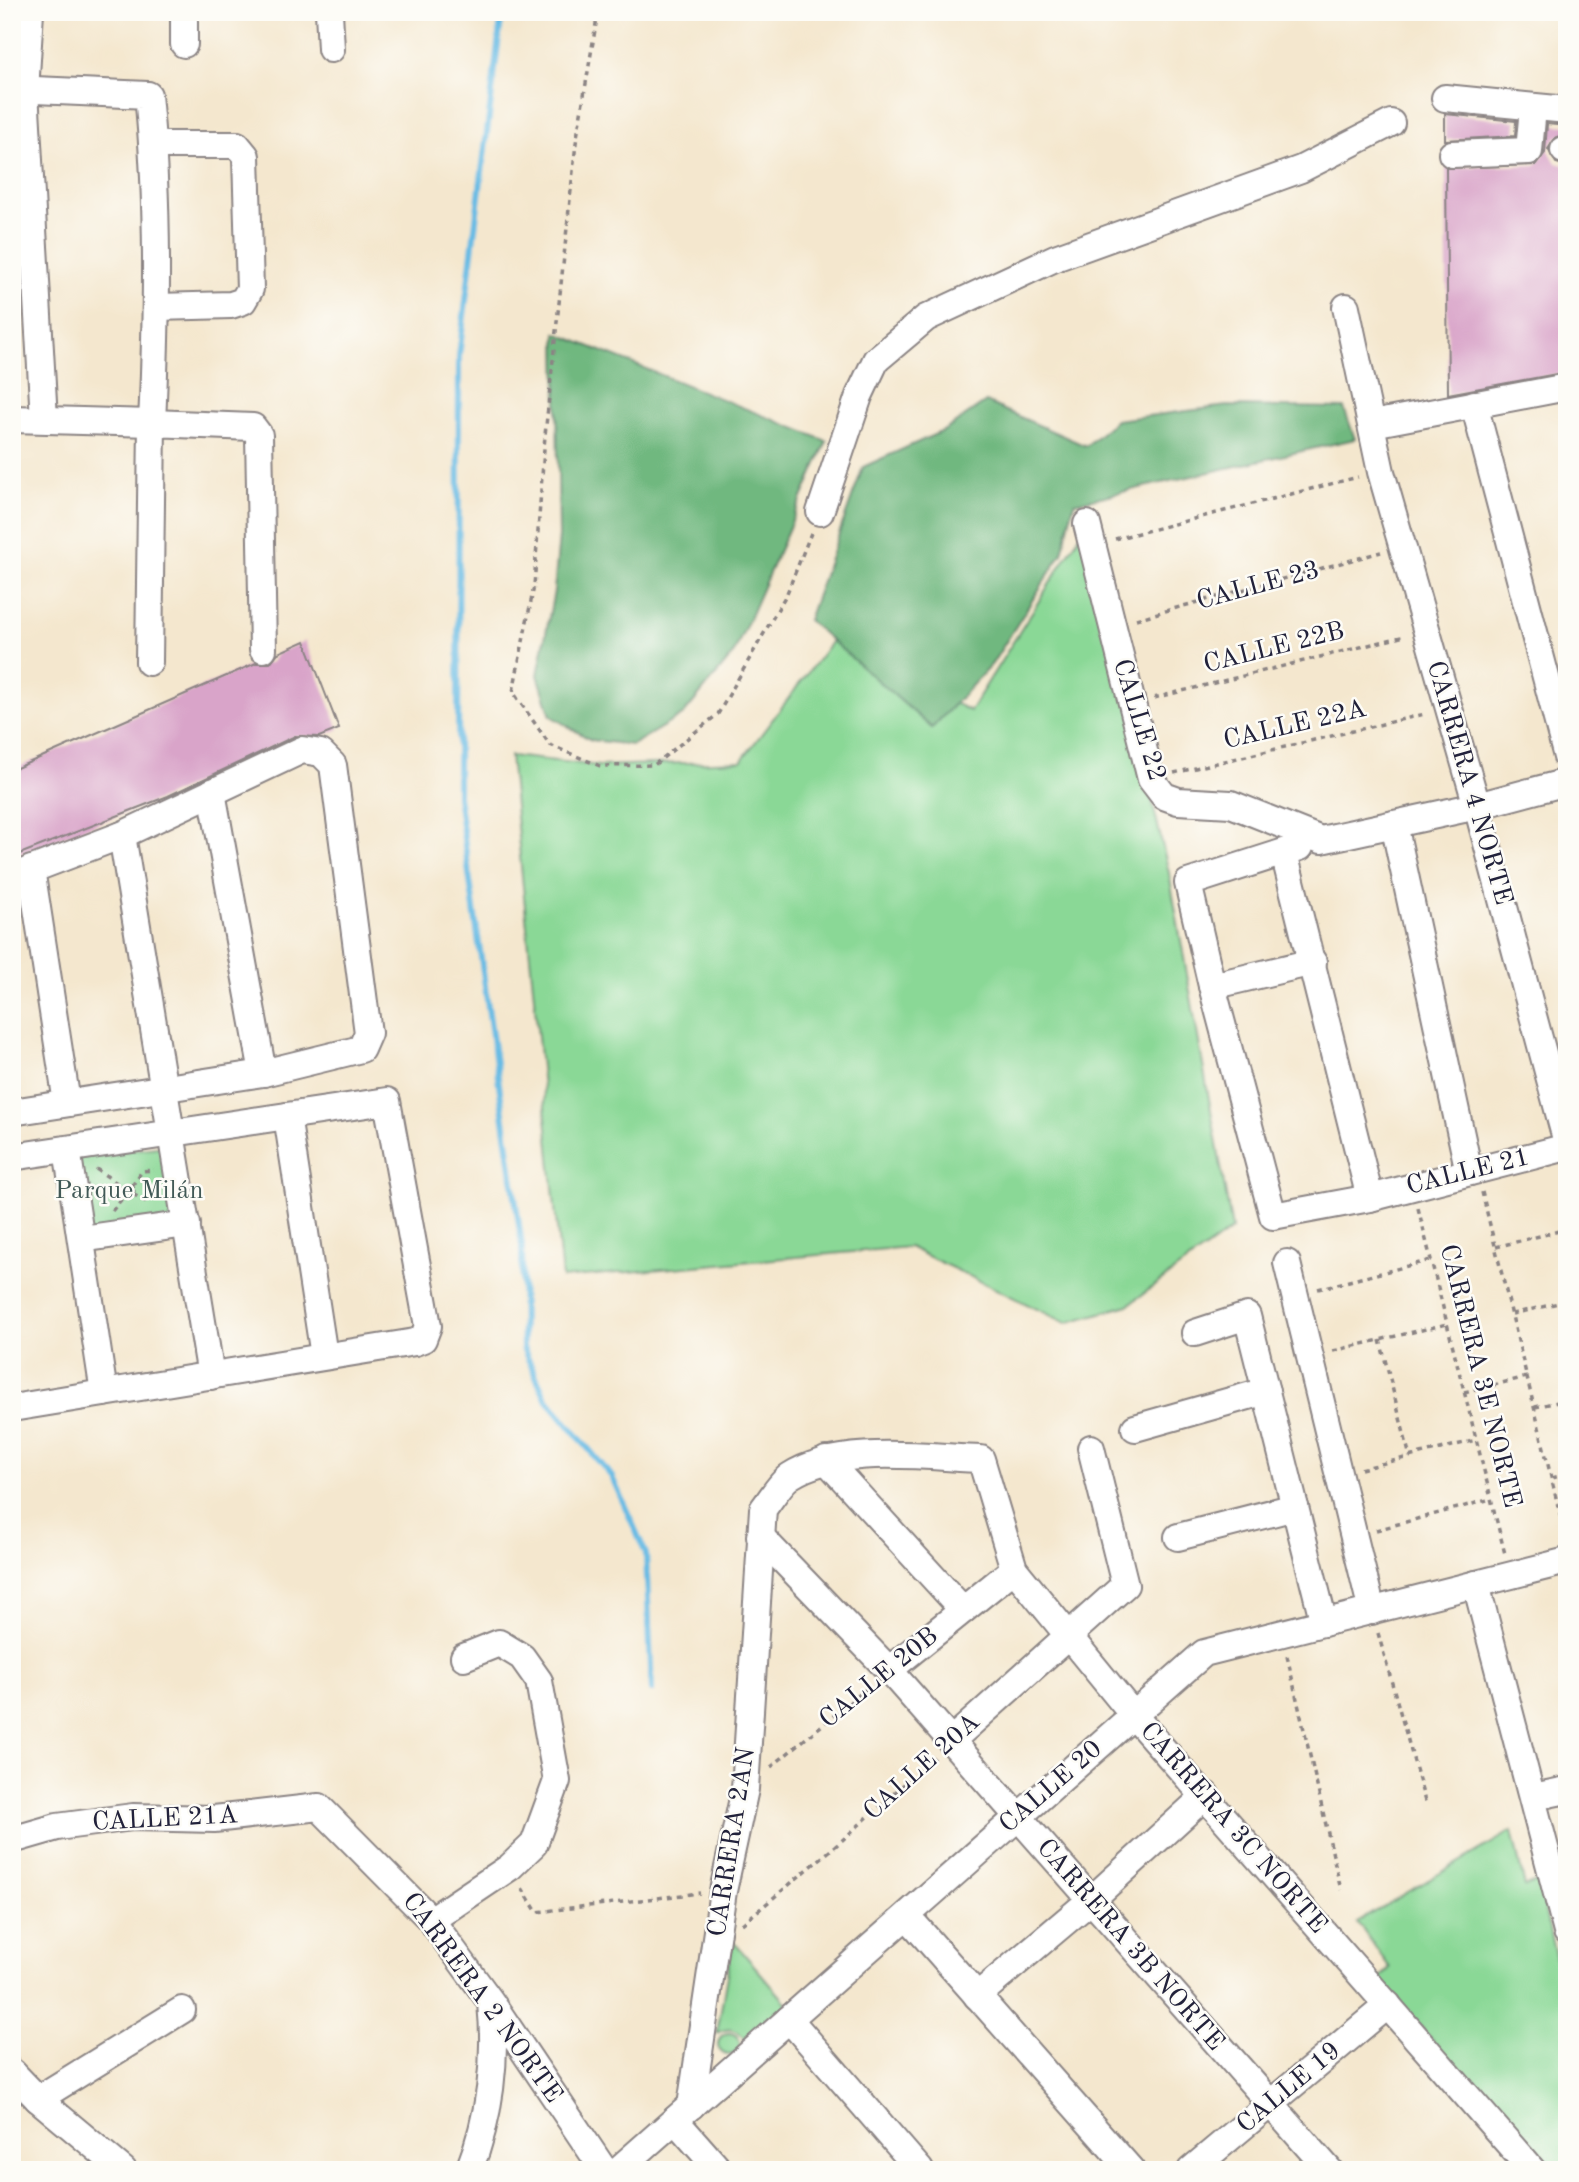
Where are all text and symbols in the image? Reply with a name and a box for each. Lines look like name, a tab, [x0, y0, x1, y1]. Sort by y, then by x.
street label: CALLE 23	[1194, 557, 1322, 615]
street label: CALLE 22B	[1201, 618, 1347, 678]
street label: CALLE 22	[1108, 656, 1170, 784]
street label: CARRERA 4 NORTE	[1422, 658, 1516, 908]
street label: CALLE 22A	[1221, 696, 1369, 754]
street label: CALLE 21	[1404, 1144, 1532, 1200]
park label: Parque Milán	[55, 1178, 203, 1204]
street label: CARRERA 3E NORTE	[1435, 1242, 1525, 1510]
street label: CALLE 20B	[815, 1623, 943, 1733]
street label: CALLE 20A	[859, 1708, 985, 1826]
street label: CARRERA 3C NORTE	[1135, 1718, 1331, 1938]
street label: CALLE 20	[995, 1736, 1107, 1838]
street label: CARRERA 2AN	[704, 1745, 760, 1939]
street label: CALLE 21A	[91, 1802, 239, 1836]
street label: CARRERA 3B NORTE	[1031, 1834, 1229, 2056]
street label: CARRERA 2 NORTE	[397, 1888, 567, 2108]
street label: CALLE 19	[1232, 2037, 1346, 2139]

